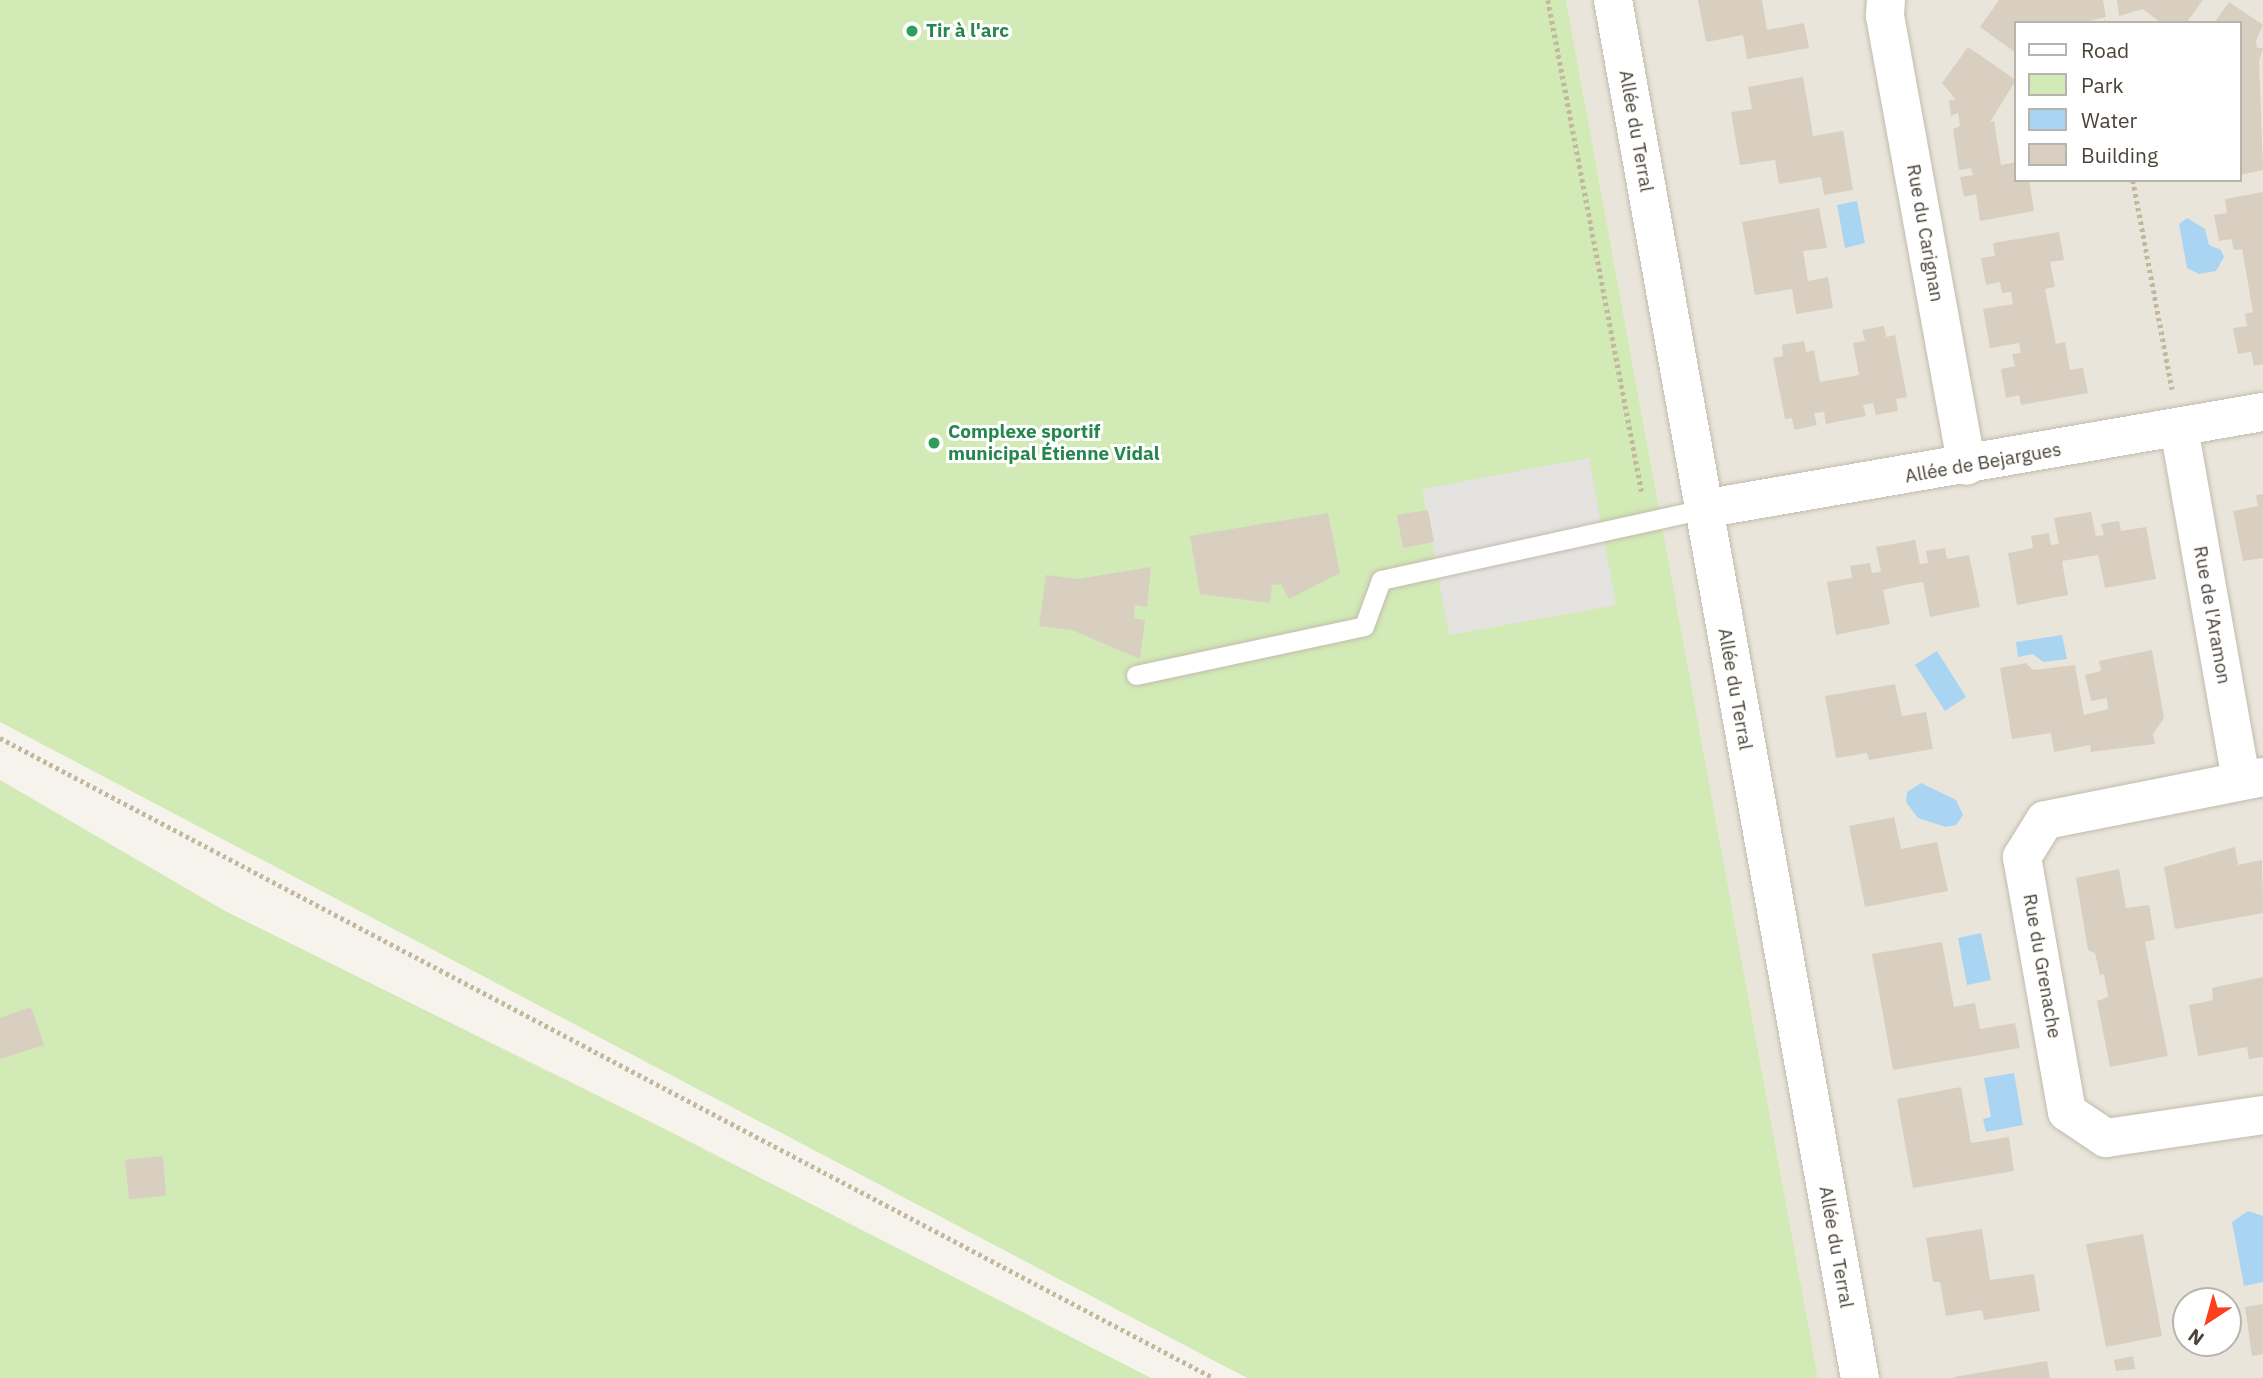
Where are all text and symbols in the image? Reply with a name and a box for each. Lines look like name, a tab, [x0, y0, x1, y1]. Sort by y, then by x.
place label: Tir à l'arc	[926, 20, 1009, 42]
legend	[2014, 21, 2242, 182]
marker: Tir à l'arc	[904, 23, 920, 39]
text: Road	[2081, 36, 2129, 64]
street label: Allée du Terral	[1614, 68, 1658, 194]
text: Park	[2081, 71, 2124, 99]
text: Water	[2081, 106, 2137, 134]
text: Building	[2081, 141, 2158, 169]
street label: Rue du Carignan	[1902, 162, 1948, 304]
place label: Complexe sportif municipal Étienne Vidal	[948, 421, 1160, 465]
marker: Complexe sportif municipal Étienne Vidal	[926, 435, 942, 451]
street label: Allée de Bejargues	[1903, 438, 2063, 488]
street label: Rue de l'Aramon	[2189, 544, 2235, 686]
street label: Allée du Terral	[1713, 626, 1757, 752]
street label: Rue du Grenache	[2018, 892, 2066, 1040]
street label: Allée du Terral	[1814, 1184, 1858, 1310]
north arrow	[2172, 1287, 2242, 1357]
text: N	[2183, 1324, 2208, 1351]

